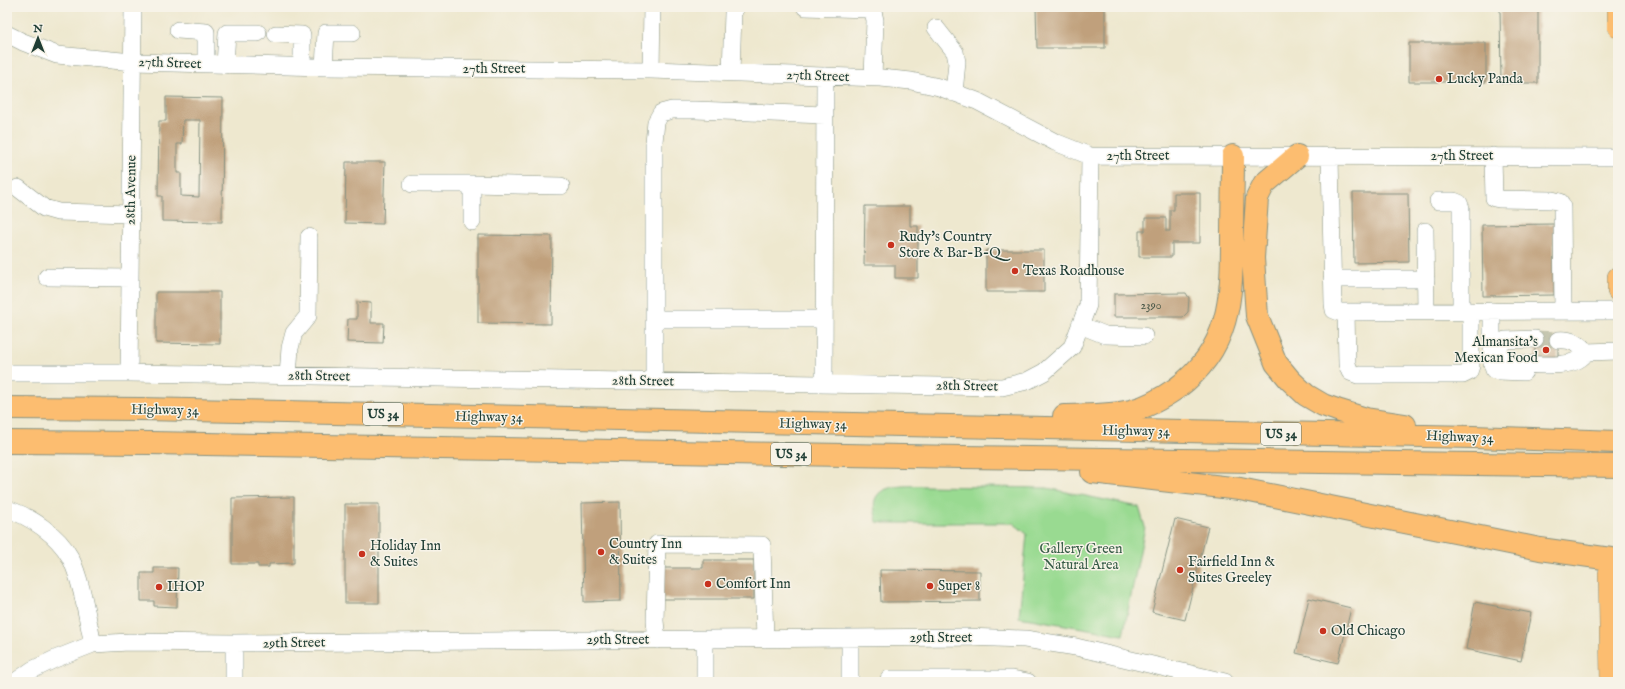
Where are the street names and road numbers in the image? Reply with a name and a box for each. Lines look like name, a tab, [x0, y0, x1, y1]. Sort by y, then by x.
street label: 27th Street	[138, 53, 202, 73]
street label: 27th Street	[462, 60, 526, 78]
street label: 27th Street	[786, 66, 850, 86]
street label: 27th Street	[1106, 147, 1170, 165]
street label: 27th Street	[1430, 147, 1494, 165]
street label: 28th Avenue	[121, 154, 141, 225]
street label: 28th Street	[288, 366, 350, 386]
street label: 28th Street	[612, 371, 674, 391]
street label: 28th Street	[936, 376, 998, 396]
street label: Highway 34	[131, 400, 199, 420]
road number: US 34	[363, 403, 403, 425]
street label: Highway 34	[455, 407, 523, 427]
street label: Highway 34	[779, 414, 847, 434]
street label: Highway 34	[1102, 421, 1170, 441]
road number: US 34	[1261, 423, 1301, 445]
street label: Highway 34	[1426, 427, 1494, 447]
road number: US 34	[771, 443, 811, 465]
street label: 29th Street	[910, 629, 973, 647]
street label: 29th Street	[587, 631, 650, 649]
street label: 29th Street	[262, 633, 326, 653]

